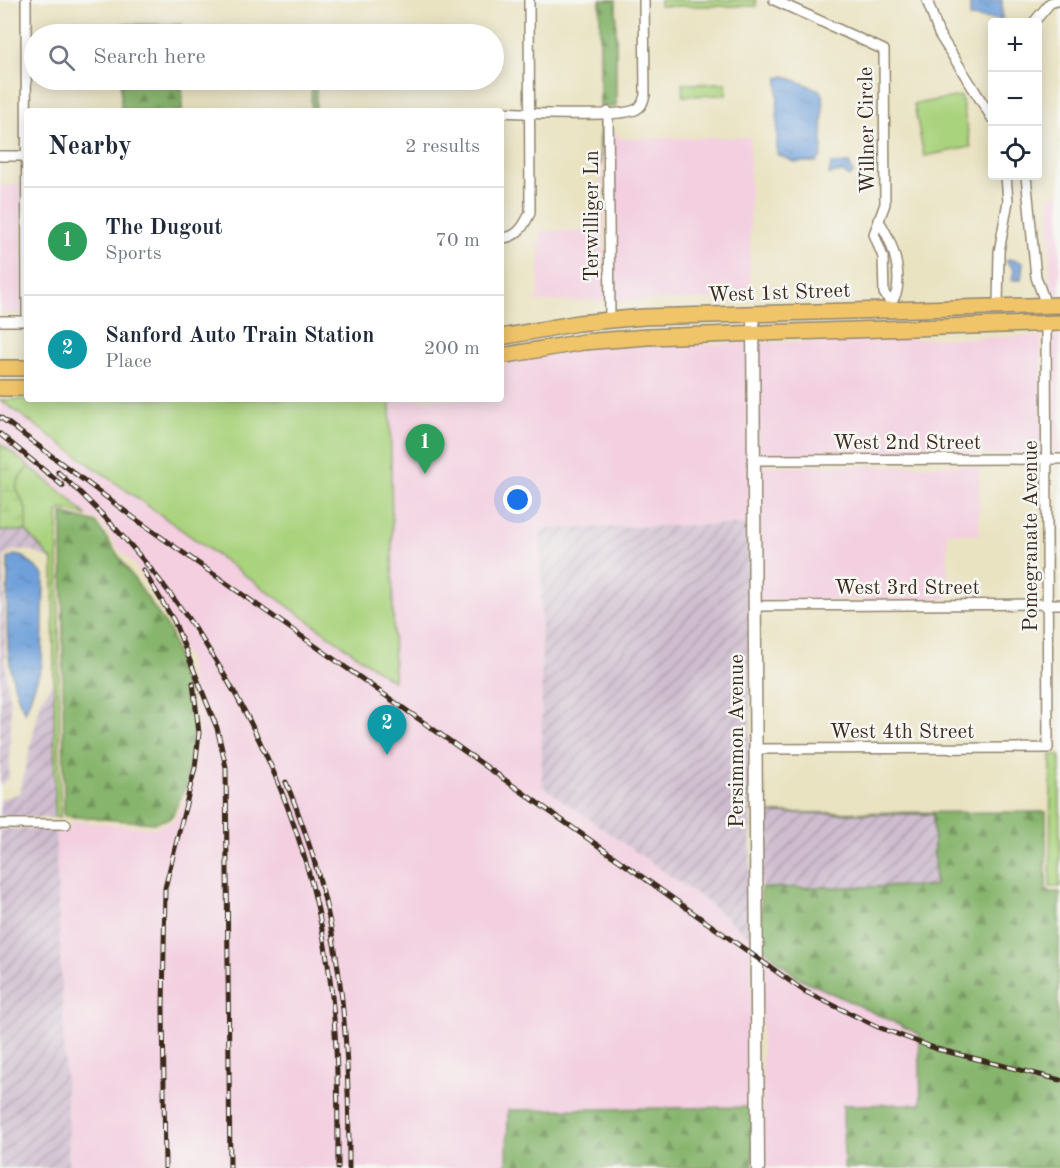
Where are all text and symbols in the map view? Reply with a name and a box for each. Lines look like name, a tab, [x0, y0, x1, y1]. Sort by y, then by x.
map controls	[988, 18, 1042, 180]
button: +	[988, 18, 1042, 72]
search box	[24, 24, 504, 90]
icon: search	[45, 41, 78, 74]
text: Search here	[93, 46, 206, 68]
street label: Willner Circle	[856, 66, 879, 194]
button: −	[988, 72, 1042, 126]
button: locate	[988, 126, 1042, 180]
text: Nearby	[48, 134, 132, 160]
text: 2 results	[405, 137, 480, 157]
street label: Terwilliger Ln	[582, 150, 603, 282]
text: The Dugout	[105, 217, 222, 239]
text: 1	[62, 231, 73, 251]
text: 70 m	[435, 231, 480, 251]
text: Sports	[105, 244, 162, 264]
street label: West 1st Street	[707, 281, 851, 306]
text: Sanford Auto Train Station	[105, 325, 374, 347]
text: 2	[62, 339, 73, 359]
text: 200 m	[424, 339, 480, 359]
text: Place	[105, 352, 152, 372]
pin: 1	[406, 424, 444, 474]
street label: West 2nd Street	[833, 433, 981, 454]
street label: Pomegranate Avenue	[1021, 440, 1042, 632]
your location	[503, 485, 532, 514]
street label: West 3rd Street	[834, 578, 980, 599]
street label: Persimmon Avenue	[727, 654, 748, 828]
pin: 2	[368, 706, 406, 755]
street label: West 4th Street	[830, 722, 974, 743]

